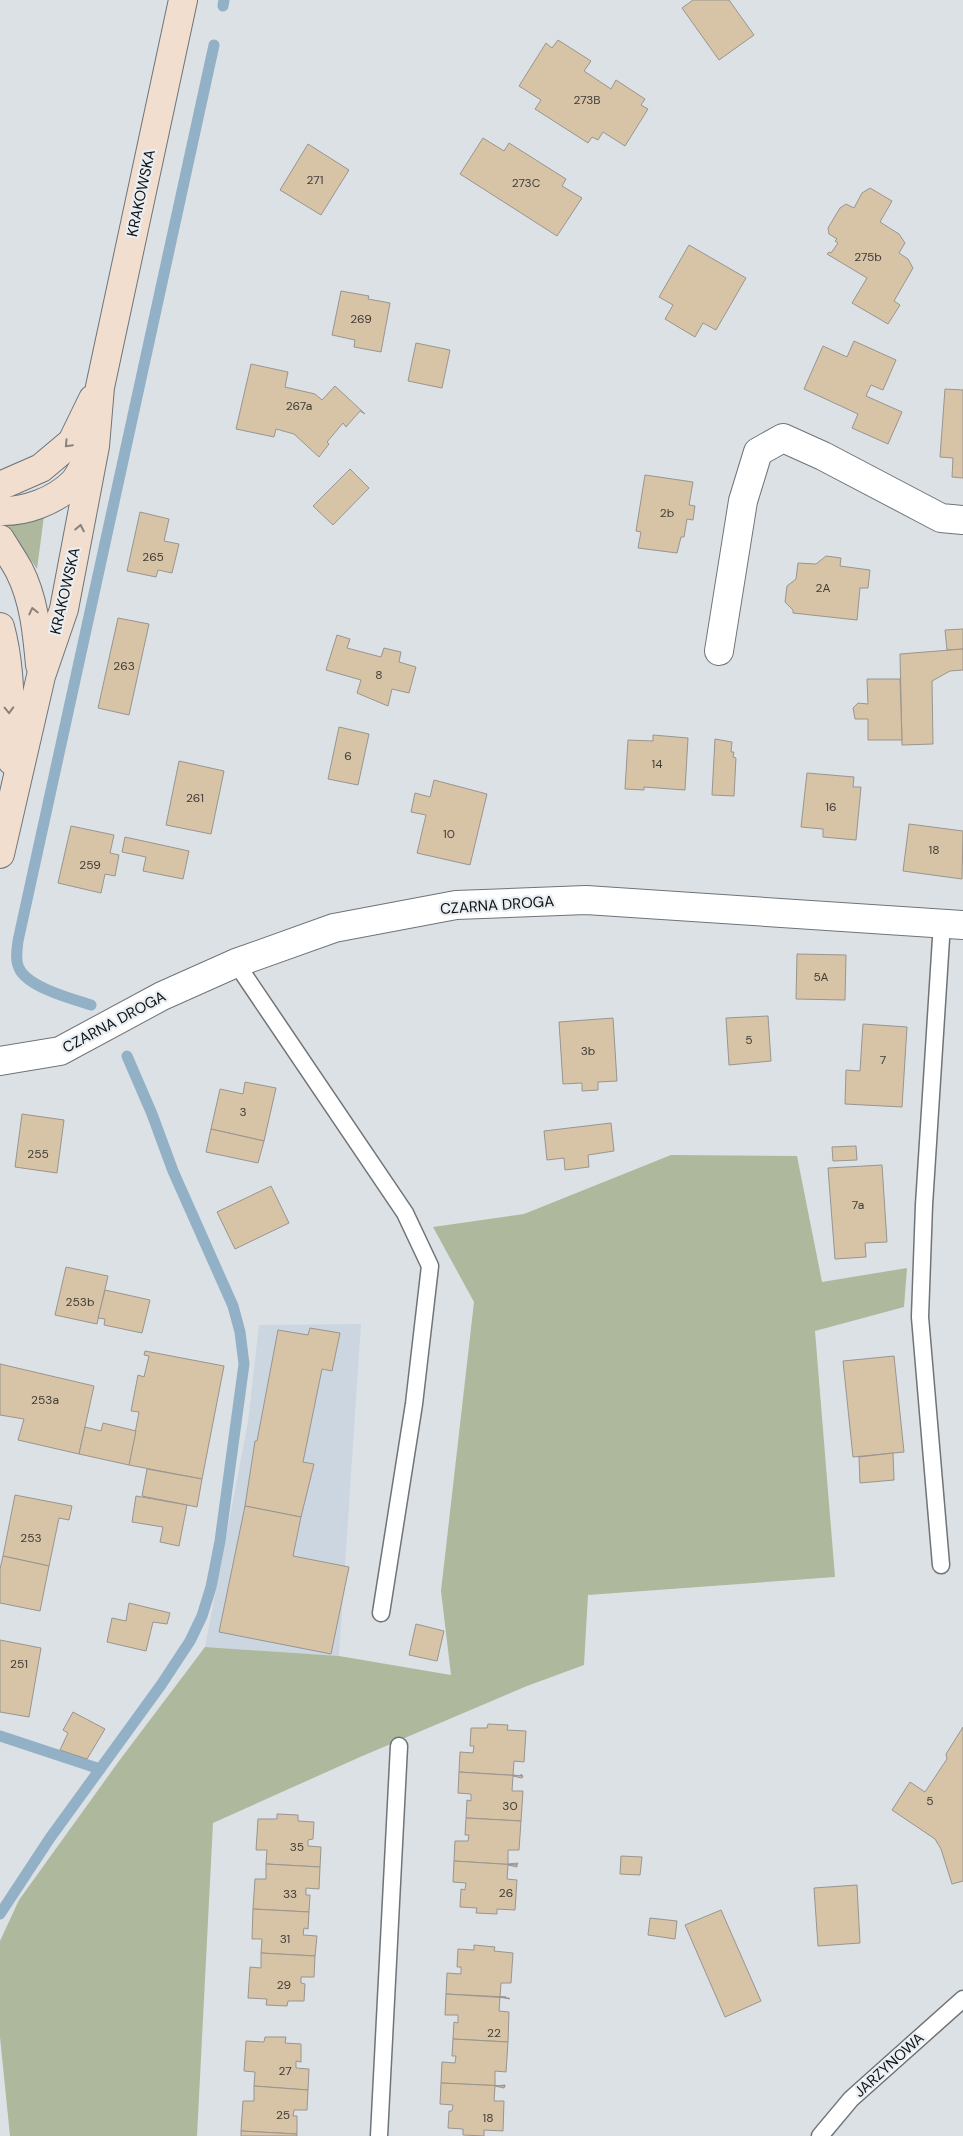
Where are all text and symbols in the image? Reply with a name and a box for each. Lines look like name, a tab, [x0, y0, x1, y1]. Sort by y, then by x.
house number: 273B	[573, 92, 601, 108]
street label: KRAKOWSKA	[122, 148, 160, 238]
house number: 271	[307, 172, 323, 188]
house number: 273C	[512, 175, 541, 191]
house number: 275b	[854, 249, 882, 265]
house number: 269	[350, 311, 372, 327]
house number: 267a	[286, 398, 312, 414]
one-way arrow	[65, 438, 74, 447]
house number: 2b	[660, 505, 674, 521]
one-way arrow	[74, 523, 84, 532]
street label: KRAKOWSKA	[45, 546, 85, 636]
house number: 265	[142, 549, 164, 565]
house number: 2A	[816, 580, 830, 596]
one-way arrow	[28, 606, 39, 615]
house number: 263	[113, 658, 135, 674]
house number: 8	[375, 667, 383, 683]
one-way arrow	[4, 707, 15, 715]
house number: 6	[344, 748, 352, 764]
house number: 14	[651, 756, 663, 772]
house number: 261	[186, 790, 204, 806]
house number: 16	[825, 799, 837, 815]
house number: 10	[443, 826, 455, 842]
house number: 18	[928, 842, 940, 858]
house number: 259	[79, 857, 101, 873]
street label: CZARNA DROGA	[439, 891, 555, 919]
house number: 5A	[814, 969, 828, 985]
street label: CZARNA DROGA	[59, 986, 169, 1058]
house number: 5	[745, 1032, 753, 1048]
house number: 3b	[581, 1043, 595, 1059]
house number: 7	[880, 1052, 886, 1068]
house number: 3	[239, 1104, 247, 1120]
house number: 255	[27, 1146, 49, 1162]
house number: 7a	[852, 1197, 864, 1213]
house number: 253b	[66, 1294, 94, 1310]
house number: 253a	[31, 1392, 59, 1408]
house number: 253	[20, 1530, 42, 1546]
house number: 251	[10, 1656, 28, 1672]
house number: 5	[926, 1793, 934, 1809]
house number: 30	[502, 1798, 518, 1814]
house number: 35	[290, 1839, 304, 1855]
house number: 26	[499, 1885, 513, 1901]
house number: 33	[283, 1886, 297, 1902]
house number: 31	[280, 1931, 290, 1947]
house number: 29	[277, 1977, 291, 1993]
house number: 22	[487, 2025, 501, 2041]
street label: JARZYNOWA	[850, 2028, 928, 2102]
house number: 27	[278, 2063, 292, 2079]
house number: 25	[276, 2107, 290, 2123]
house number: 18	[482, 2110, 494, 2126]

